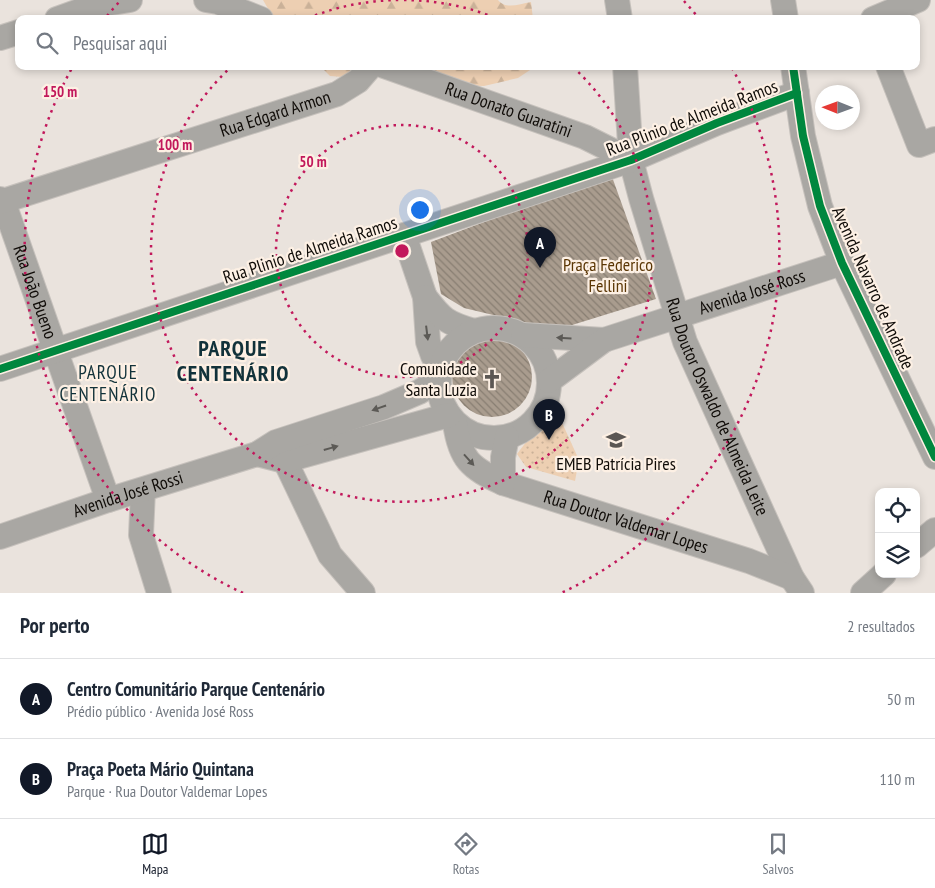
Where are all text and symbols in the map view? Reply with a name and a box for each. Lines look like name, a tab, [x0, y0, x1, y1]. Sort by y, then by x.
search box	[15, 15, 920, 70]
icon: search	[33, 29, 61, 57]
text: Pesquisar aqui	[73, 31, 167, 55]
street label: Rua Plinio de Almeida Ramos	[603, 74, 781, 161]
street label: Rua Donato Guaratini	[442, 77, 575, 142]
text: 150 m	[43, 82, 77, 101]
street label: Rua Edgard Armon	[217, 85, 333, 142]
north arrow	[815, 85, 860, 130]
text: 100 m	[158, 135, 192, 154]
text: 50 m	[299, 152, 327, 171]
your location	[407, 197, 433, 223]
street label: Avenida Navarro de Andrade	[827, 203, 920, 373]
street label: Rua Plinio de Almeida Ramos	[220, 211, 400, 289]
pin: A	[524, 227, 556, 268]
street label: Rua João Bueno	[8, 242, 63, 342]
centre of rings	[393, 242, 411, 260]
park label: Praça Federico Fellini	[563, 253, 653, 297]
street label: Avenida José Ross	[696, 264, 808, 320]
street label: Rua Doutor Oswaldo de Almeida Leite	[661, 295, 774, 519]
one-way arrow	[423, 325, 431, 341]
one-way arrow	[555, 333, 571, 341]
district label: PARQUE CENTENÁRIO	[177, 334, 289, 387]
place label: Comunidade Santa Luzia	[400, 357, 477, 401]
district label: PARQUE CENTENÁRIO	[60, 360, 156, 406]
church icon: Comunidade Santa Luzia	[481, 368, 503, 390]
pin: B	[533, 399, 565, 440]
one-way arrow	[371, 405, 386, 413]
school or university icon: EMEB Patrícia Pires	[605, 429, 627, 451]
one-way arrow	[323, 444, 338, 452]
place label: EMEB Patrícia Pires	[556, 452, 676, 475]
one-way arrow	[463, 454, 474, 467]
street label: Avenida José Rossi	[70, 466, 186, 522]
street label: Rua Doutor Valdemar Lopes	[541, 485, 711, 558]
map controls	[875, 488, 920, 578]
button: locate	[875, 488, 920, 533]
button: layers	[875, 533, 920, 578]
text: Por perto	[20, 612, 90, 639]
text: 2 resultados	[847, 616, 915, 636]
text: Centro Comunitário Parque Centenário	[67, 677, 325, 701]
text: A	[32, 689, 40, 709]
text: 50 m	[887, 689, 915, 709]
text: Prédio público · Avenida José Ross	[67, 701, 254, 721]
text: Praça Poeta Mário Quintana	[67, 757, 254, 781]
text: B	[32, 769, 40, 789]
text: 110 m	[880, 769, 915, 789]
text: Parque · Rua Doutor Valdemar Lopes	[67, 781, 267, 801]
tab: Mapa	[141, 830, 169, 878]
tab: Rotas	[452, 830, 480, 878]
tab: Salvos	[763, 830, 794, 878]

